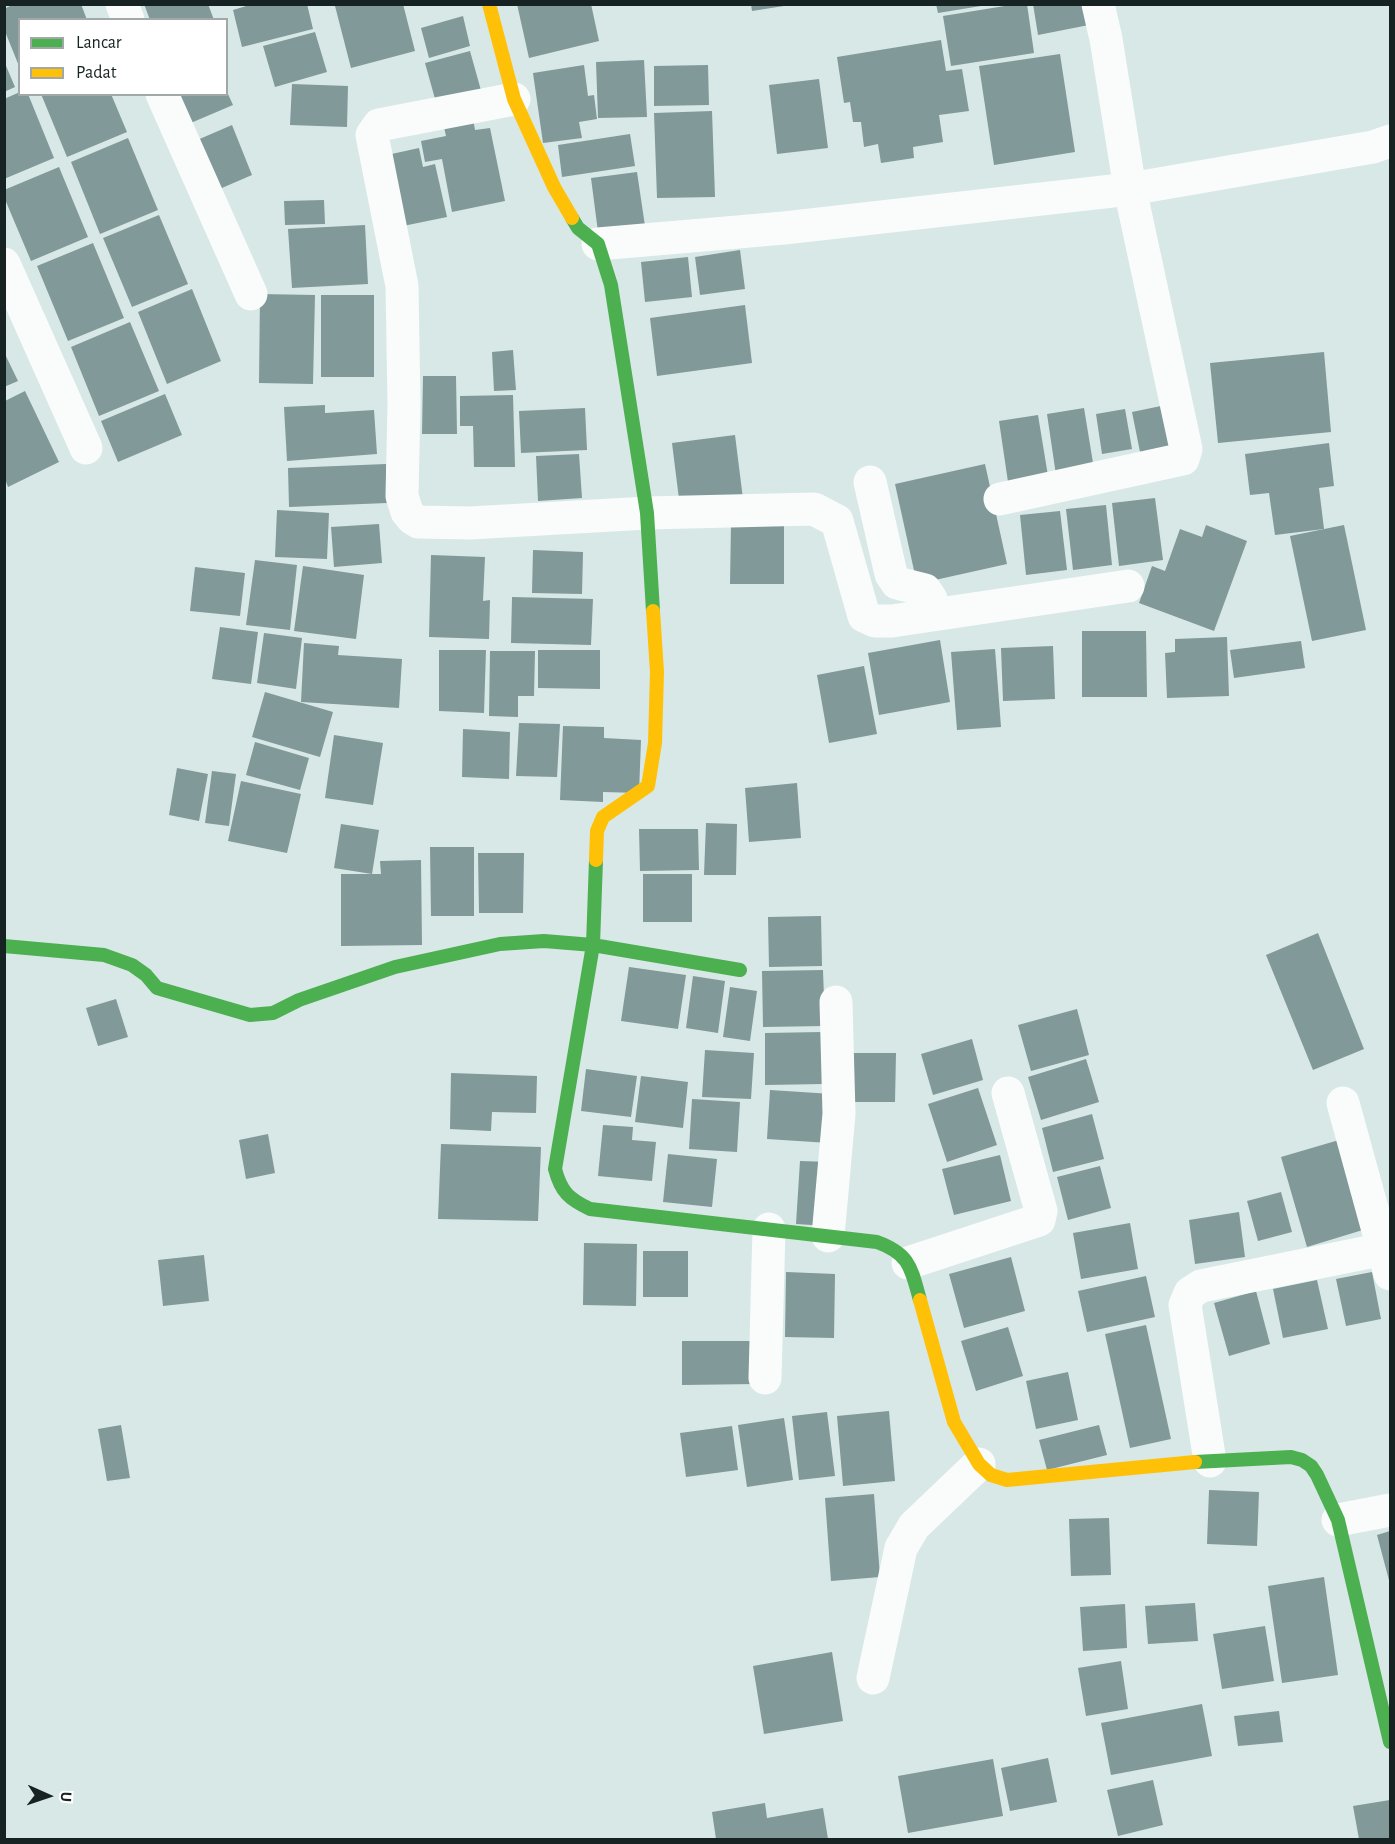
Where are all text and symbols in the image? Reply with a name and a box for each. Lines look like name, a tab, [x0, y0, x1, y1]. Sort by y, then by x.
legend	[18, 18, 228, 96]
text: Lancar	[76, 34, 122, 52]
text: Padat	[76, 64, 117, 82]
north arrow	[18, 1766, 78, 1826]
text: U	[58, 1791, 74, 1802]

